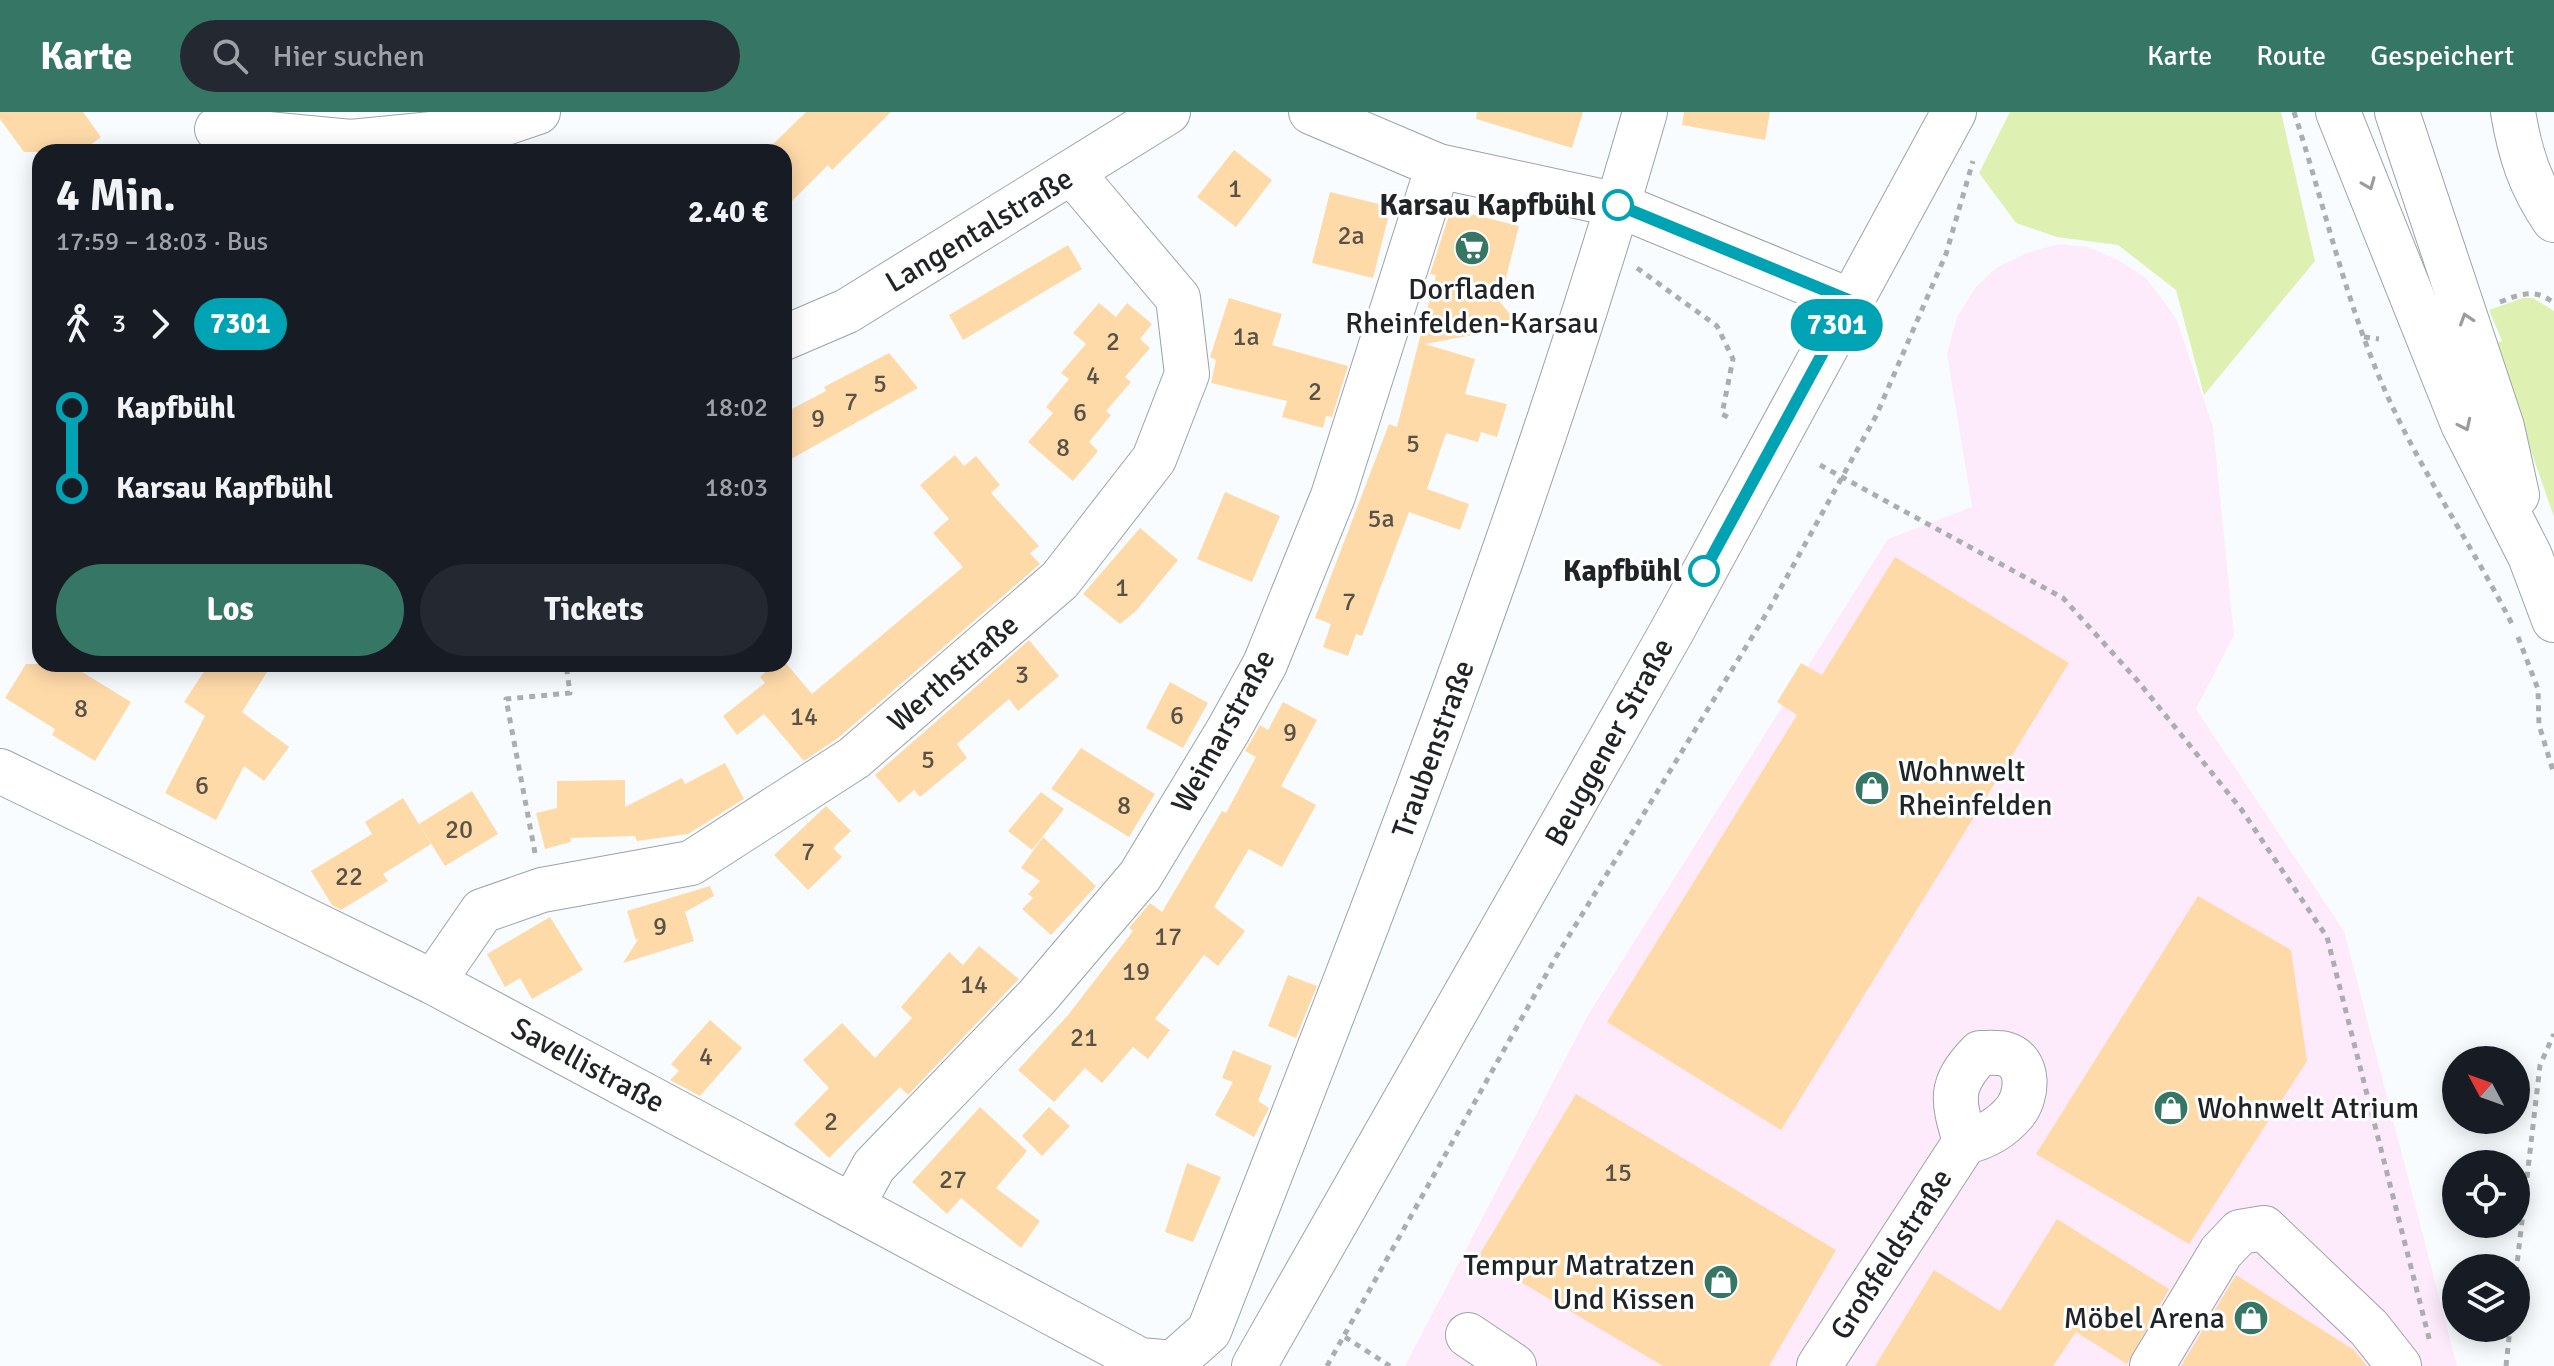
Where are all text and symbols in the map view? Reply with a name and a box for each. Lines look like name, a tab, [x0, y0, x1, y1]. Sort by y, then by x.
search box	[180, 20, 740, 92]
text: Karte	[40, 33, 132, 80]
icon: search	[208, 34, 252, 78]
text: Hier suchen	[272, 38, 425, 75]
text: Karte	[2147, 39, 2212, 73]
text: Route	[2256, 39, 2326, 73]
text: Gespeichert	[2370, 39, 2514, 73]
street label: Langentalstraße	[879, 160, 1080, 301]
text: 4 Min.	[56, 169, 176, 223]
house number: 1	[1228, 173, 1242, 205]
one-way arrow	[2359, 176, 2375, 190]
place label: Karsau Kapfbühl	[1379, 187, 1596, 224]
marker: Karsau Kapfbühl	[1603, 190, 1633, 220]
text: 2.40 €	[688, 194, 768, 231]
house number: 2a	[1337, 220, 1365, 252]
text: 17:59 – 18:03 · Bus	[56, 226, 268, 258]
supermarket icon: Dorfladen Rheinfelden-Karsau	[1453, 229, 1491, 267]
place label: Dorfladen Rheinfelden-Karsau	[1345, 271, 1599, 342]
line badge: 7301	[1781, 299, 1893, 351]
icon: walk	[56, 302, 100, 346]
icon: forward	[138, 302, 182, 346]
text: 7301	[210, 307, 271, 341]
text: 3	[112, 308, 126, 340]
text: 7301	[1807, 308, 1867, 342]
one-way arrow	[2459, 313, 2475, 327]
house number: 1a	[1232, 321, 1260, 353]
house number: 2	[1106, 326, 1120, 358]
house number: 4	[1086, 360, 1100, 392]
house number: 5	[873, 368, 887, 400]
house number: 2	[1308, 376, 1322, 408]
house number: 7	[844, 386, 858, 418]
text: Kapfbühl	[116, 390, 235, 427]
text: 18:02	[705, 392, 768, 424]
house number: 6	[1073, 397, 1087, 429]
house number: 9	[811, 403, 825, 435]
one-way arrow	[2455, 417, 2471, 432]
house number: 5	[1406, 428, 1420, 460]
house number: 8	[1056, 432, 1070, 464]
text: Karsau Kapfbühl	[116, 470, 333, 507]
text: 18:03	[705, 472, 768, 504]
house number: 5a	[1367, 503, 1395, 535]
place label: Kapfbühl	[1563, 553, 1682, 590]
marker: Kapfbühl	[1689, 556, 1719, 586]
button: Los	[56, 564, 404, 656]
button: Tickets	[420, 564, 768, 656]
house number: 1	[1115, 572, 1129, 604]
house number: 7	[1342, 586, 1356, 618]
street label: Werthstraße	[880, 606, 1026, 740]
street label: Beuggener Straße	[1537, 632, 1682, 853]
street label: Weimarstraße	[1163, 643, 1284, 819]
street label: Traubenstraße	[1384, 655, 1483, 843]
house number: 3	[1015, 659, 1029, 691]
house number: 8	[74, 693, 88, 725]
house number: 6	[1170, 700, 1184, 732]
house number: 14	[790, 701, 818, 733]
house number: 9	[1283, 717, 1297, 749]
house number: 5	[921, 744, 935, 776]
place label: Wohnwelt Rheinfelden	[1898, 753, 2053, 824]
shop icon: Wohnwelt Rheinfelden	[1853, 769, 1891, 807]
house number: 6	[195, 770, 209, 802]
house number: 8	[1117, 790, 1131, 822]
house number: 20	[445, 814, 473, 846]
house number: 7	[801, 836, 815, 868]
house number: 22	[335, 861, 363, 893]
house number: 9	[653, 911, 667, 943]
house number: 17	[1154, 921, 1182, 953]
house number: 19	[1122, 956, 1150, 988]
house number: 14	[960, 969, 988, 1001]
street label: Savellistraße	[505, 1010, 671, 1121]
house number: 21	[1070, 1022, 1098, 1054]
house number: 4	[699, 1041, 713, 1073]
north arrow	[2442, 1046, 2530, 1134]
map controls	[2442, 1046, 2530, 1342]
shop icon: Wohnwelt Atrium	[2152, 1089, 2190, 1127]
place label: Wohnwelt Atrium	[2197, 1090, 2419, 1127]
house number: 2	[824, 1106, 838, 1138]
button: locate	[2442, 1150, 2530, 1238]
house number: 15	[1604, 1157, 1632, 1189]
street label: Großfeldstraße	[1822, 1162, 1960, 1347]
house number: 27	[939, 1164, 967, 1196]
place label: Tempur Matratzen Und Kissen	[1463, 1247, 1695, 1318]
button: layers	[2442, 1254, 2530, 1342]
shop icon: Tempur Matratzen Und Kissen	[1702, 1263, 1740, 1301]
shop icon: Möbel Arena	[2232, 1299, 2270, 1337]
place label: Möbel Arena	[2064, 1300, 2225, 1337]

